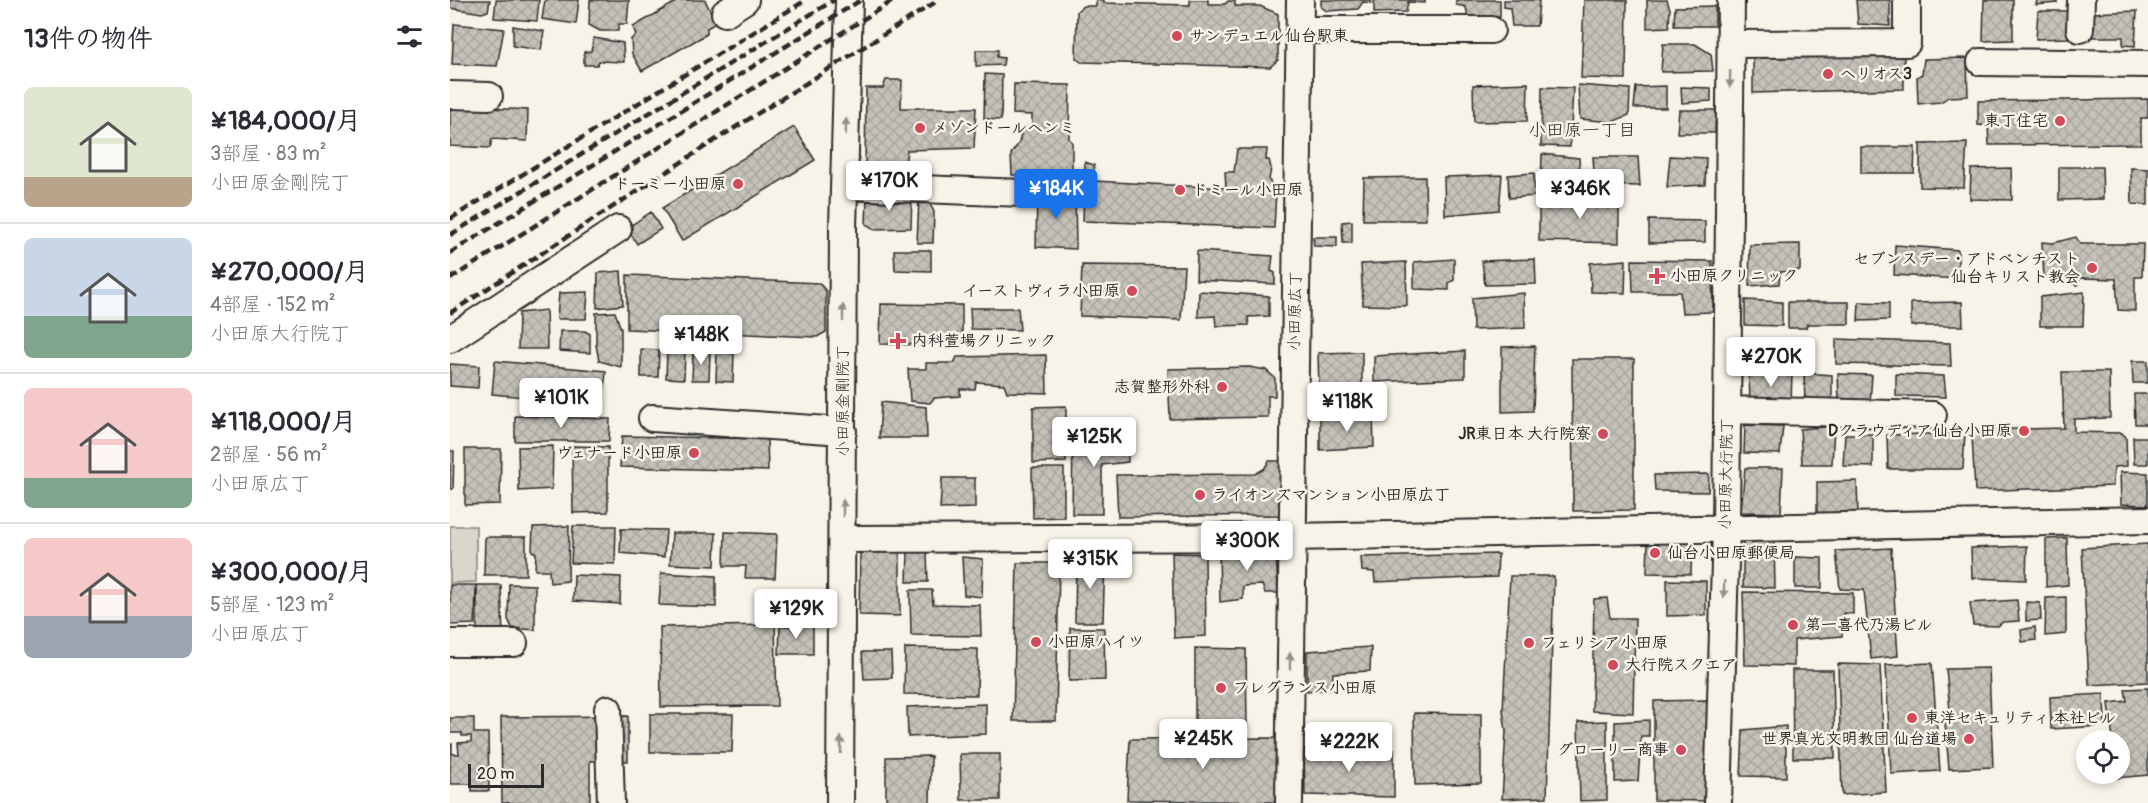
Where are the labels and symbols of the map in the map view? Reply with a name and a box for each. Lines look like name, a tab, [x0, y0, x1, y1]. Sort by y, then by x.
place label: サンデュエル仙台駅東	[1189, 26, 1349, 46]
marker: サンデュエル仙台駅東	[1170, 29, 1184, 43]
place label: ヘリオス3	[1840, 64, 1912, 84]
marker: ヘリオス3	[1821, 67, 1835, 81]
one-way arrow	[1725, 70, 1735, 89]
place label: 東丁住宅	[1984, 111, 2048, 131]
marker: 東丁住宅	[2053, 114, 2067, 128]
one-way arrow	[841, 118, 851, 137]
place label: メゾンドールヘンミ	[932, 118, 1075, 138]
district label: 小田原一丁目	[1528, 119, 1636, 142]
marker: メゾンドールヘンミ	[913, 121, 927, 135]
pin: ¥170K	[847, 161, 931, 212]
pin: ¥184K	[1014, 169, 1098, 220]
pin: ¥346K	[1538, 169, 1622, 220]
place label: ドーミー小田原	[614, 174, 726, 194]
marker: ドーミー小田原	[731, 177, 745, 191]
place label: ドミール小田原	[1192, 180, 1303, 200]
marker: ドミール小田原	[1173, 183, 1187, 197]
place label: セブンスデー・アドベンチスト 仙台キリスト教会	[1853, 249, 2080, 287]
marker: セブンスデー・アドベンチスト 仙台キリスト教会	[2085, 261, 2099, 275]
place label: 小田原クリニック	[1670, 266, 1798, 286]
marker: 小田原クリニック	[1648, 267, 1666, 285]
street label: 小田原広丁	[1284, 271, 1306, 351]
place label: イーストヴィラ小田原	[962, 281, 1120, 301]
marker: イーストヴィラ小田原	[1125, 284, 1139, 298]
one-way arrow	[838, 303, 848, 322]
pin: ¥148K	[659, 315, 743, 366]
place label: 内科萱場クリニック	[912, 331, 1056, 351]
marker: 内科萱場クリニック	[889, 332, 907, 350]
pin: ¥270K	[1729, 337, 1813, 388]
street label: 小田原金剛院丁	[833, 345, 853, 457]
place label: 志賀整形外科	[1114, 377, 1210, 397]
pin: ¥101K	[519, 378, 603, 429]
marker: 志賀整形外科	[1215, 380, 1229, 394]
pin: ¥118K	[1305, 382, 1389, 433]
pin: ¥125K	[1052, 417, 1136, 468]
street label: 小田原大行院丁	[1715, 418, 1737, 530]
place label: Dクラウディア仙台小田原	[1828, 421, 2012, 441]
place label: JR東日本 大行院寮	[1459, 424, 1591, 444]
marker: Dクラウディア仙台小田原	[2017, 424, 2031, 438]
marker: JR東日本 大行院寮	[1596, 427, 1610, 441]
place label: ヴェナード小田原	[556, 443, 682, 463]
marker: ヴェナード小田原	[687, 446, 701, 460]
place label: ライオンズマンション小田原広丁	[1212, 485, 1450, 505]
marker: ライオンズマンション小田原広丁	[1193, 488, 1207, 502]
one-way arrow	[838, 498, 848, 517]
pin: ¥300K	[1205, 521, 1289, 572]
pin: ¥315K	[1048, 539, 1132, 590]
place label: 仙台小田原郵便局	[1667, 543, 1795, 563]
marker: 仙台小田原郵便局	[1648, 546, 1662, 560]
one-way arrow	[1720, 580, 1729, 599]
pin: ¥129K	[754, 589, 838, 640]
place label: 第一喜代乃湯ビル	[1805, 615, 1933, 635]
marker: 第一喜代乃湯ビル	[1786, 618, 1800, 632]
place label: 小田原ハイツ	[1048, 632, 1144, 652]
place label: フェリシア小田原	[1541, 633, 1668, 653]
marker: 小田原ハイツ	[1029, 635, 1043, 649]
marker: フェリシア小田原	[1522, 636, 1536, 650]
one-way arrow	[1285, 651, 1295, 670]
place label: 大行院スクエア	[1625, 655, 1737, 675]
marker: 大行院スクエア	[1606, 658, 1620, 672]
place label: フレグランス小田原	[1233, 678, 1377, 698]
marker: フレグランス小田原	[1214, 681, 1228, 695]
place label: 東洋セキュリティ 本社ビル	[1924, 708, 2117, 728]
marker: 東洋セキュリティ 本社ビル	[1905, 711, 1919, 725]
pin: ¥245K	[1161, 719, 1245, 770]
pin: ¥222K	[1307, 722, 1391, 773]
place label: 世界真光文明教団 仙台道場	[1762, 729, 1957, 749]
marker: 世界真光文明教団 仙台道場	[1962, 732, 1976, 746]
one-way arrow	[836, 735, 846, 754]
place label: グローリー商事	[1557, 740, 1669, 760]
marker: グローリー商事	[1674, 743, 1688, 757]
scale bar	[468, 761, 544, 788]

